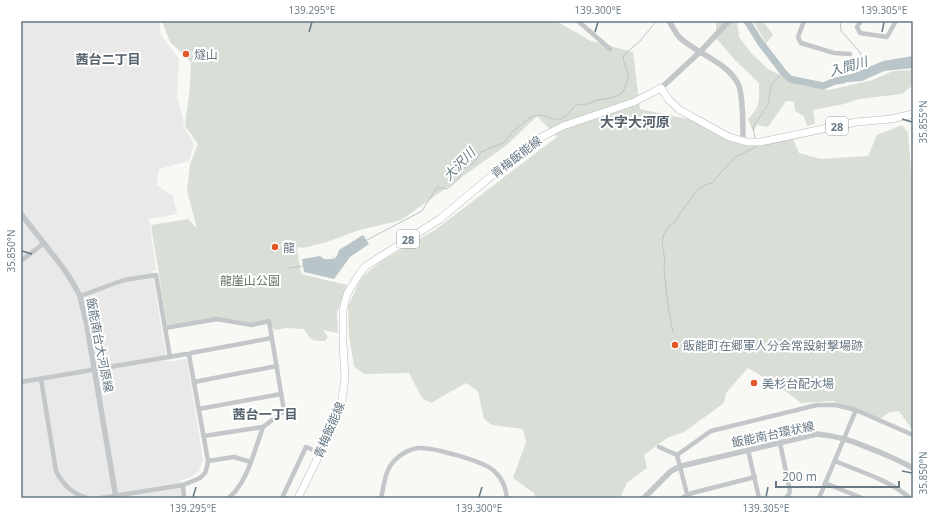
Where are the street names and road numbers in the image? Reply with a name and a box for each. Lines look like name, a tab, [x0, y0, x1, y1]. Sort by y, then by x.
road number: 28	[826, 117, 848, 135]
street label: 青梅飯能線	[487, 132, 545, 182]
road number: 28	[397, 230, 419, 248]
street label: 飯能南台大河原線	[82, 296, 118, 394]
street label: 青梅飯能線	[309, 399, 349, 461]
street label: 飯能南台環状線	[730, 417, 816, 451]

